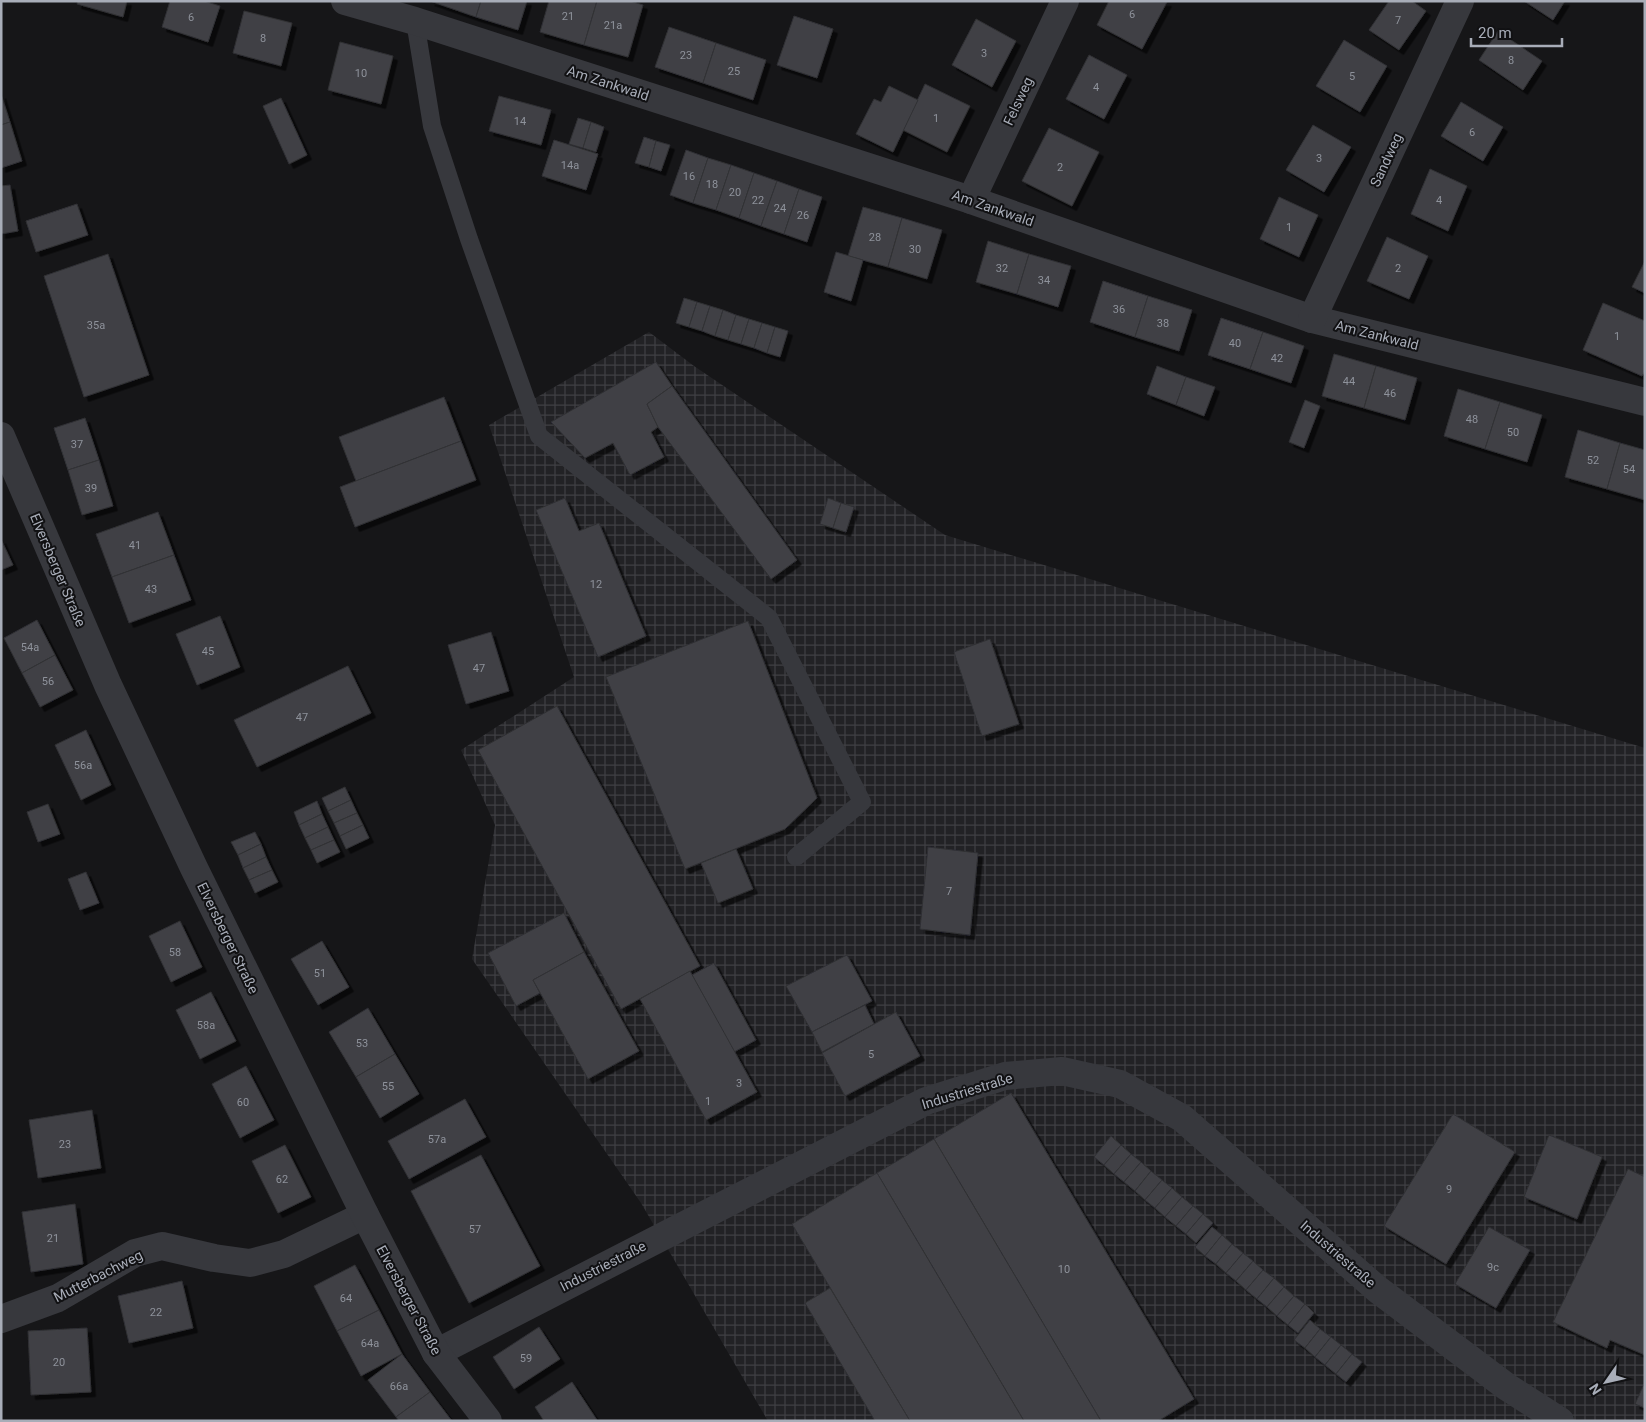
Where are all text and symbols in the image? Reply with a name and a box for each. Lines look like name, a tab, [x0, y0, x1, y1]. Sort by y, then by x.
house number: 6	[1129, 8, 1135, 21]
house number: 21	[562, 10, 574, 23]
house number: 6	[188, 11, 194, 24]
house number: 7	[1395, 14, 1401, 27]
scale bar	[1471, 15, 1562, 47]
house number: 21a	[604, 19, 622, 32]
text: 20 m	[1478, 24, 1512, 42]
house number: 8	[260, 32, 266, 45]
house number: 3	[981, 47, 987, 60]
house number: 23	[680, 49, 692, 62]
house number: 8	[1508, 54, 1514, 67]
street label: Am Zankwald	[565, 62, 651, 104]
house number: 25	[728, 65, 740, 78]
house number: 10	[355, 67, 367, 80]
house number: 5	[1349, 70, 1355, 83]
street label: Felsweg	[1000, 74, 1036, 128]
house number: 4	[1093, 81, 1099, 94]
house number: 1	[933, 112, 939, 125]
house number: 14	[514, 115, 526, 128]
house number: 6	[1469, 126, 1475, 139]
street label: Sandweg	[1367, 131, 1405, 189]
house number: 3	[1316, 152, 1322, 165]
house number: 14a	[561, 159, 579, 172]
house number: 2	[1057, 161, 1063, 174]
house number: 16	[683, 170, 695, 183]
house number: 18	[706, 178, 718, 191]
house number: 20	[729, 186, 741, 199]
street label: Am Zankwald	[950, 187, 1036, 229]
house number: 22	[752, 194, 764, 207]
house number: 4	[1436, 194, 1442, 207]
house number: 24	[774, 202, 786, 215]
house number: 26	[797, 209, 809, 222]
house number: 1	[1286, 221, 1292, 234]
house number: 28	[869, 231, 881, 244]
house number: 30	[909, 243, 921, 256]
house number: 32	[996, 262, 1008, 275]
house number: 2	[1395, 262, 1401, 275]
house number: 34	[1038, 274, 1050, 287]
house number: 36	[1113, 303, 1125, 316]
house number: 38	[1157, 317, 1169, 330]
street label: Am Zankwald	[1334, 317, 1420, 353]
house number: 35a	[87, 319, 105, 332]
house number: 1	[1614, 330, 1620, 343]
house number: 40	[1229, 337, 1241, 350]
house number: 42	[1271, 352, 1283, 365]
house number: 44	[1343, 375, 1355, 388]
house number: 46	[1384, 387, 1396, 400]
house number: 48	[1466, 413, 1478, 426]
house number: 50	[1507, 426, 1519, 439]
house number: 37	[71, 438, 83, 451]
house number: 52	[1587, 454, 1599, 467]
house number: 54	[1623, 463, 1635, 476]
house number: 39	[85, 482, 97, 495]
street label: Elversberger Straße	[27, 511, 89, 629]
house number: 41	[129, 539, 141, 552]
house number: 12	[590, 578, 602, 591]
house number: 43	[145, 583, 157, 596]
house number: 54a	[21, 641, 39, 654]
house number: 45	[202, 645, 214, 658]
house number: 47	[473, 662, 485, 675]
house number: 56	[42, 675, 54, 688]
house number: 47	[296, 711, 308, 724]
house number: 56a	[74, 759, 92, 772]
street label: Elversberger Straße	[194, 880, 262, 996]
house number: 7	[946, 885, 952, 898]
house number: 58	[169, 946, 181, 959]
house number: 51	[314, 967, 326, 980]
house number: 58a	[197, 1019, 215, 1032]
house number: 53	[356, 1037, 368, 1050]
house number: 5	[868, 1048, 874, 1061]
street label: Industriestraße	[920, 1070, 1014, 1112]
house number: 3	[736, 1077, 742, 1090]
house number: 55	[382, 1080, 394, 1093]
house number: 1	[705, 1095, 711, 1108]
house number: 60	[237, 1096, 249, 1109]
house number: 57a	[428, 1133, 446, 1146]
house number: 23	[59, 1138, 71, 1151]
house number: 62	[276, 1173, 288, 1186]
house number: 9	[1446, 1183, 1452, 1196]
street label: Industriestraße	[1297, 1217, 1379, 1291]
house number: 57	[469, 1223, 481, 1236]
house number: 21	[47, 1232, 59, 1245]
street label: Industriestraße	[557, 1237, 649, 1295]
street label: Elversberger Straße	[373, 1243, 445, 1357]
street label: Mutterbachweg	[51, 1247, 145, 1305]
house number: 9c	[1487, 1261, 1499, 1274]
house number: 10	[1058, 1263, 1070, 1276]
house number: 64	[340, 1292, 352, 1305]
house number: 22	[150, 1306, 162, 1319]
house number: 64a	[361, 1337, 379, 1350]
house number: 59	[520, 1352, 532, 1365]
house number: 20	[53, 1356, 65, 1369]
north arrow	[1581, 1357, 1631, 1407]
house number: 66a	[390, 1380, 408, 1393]
text: N	[1586, 1381, 1605, 1398]

